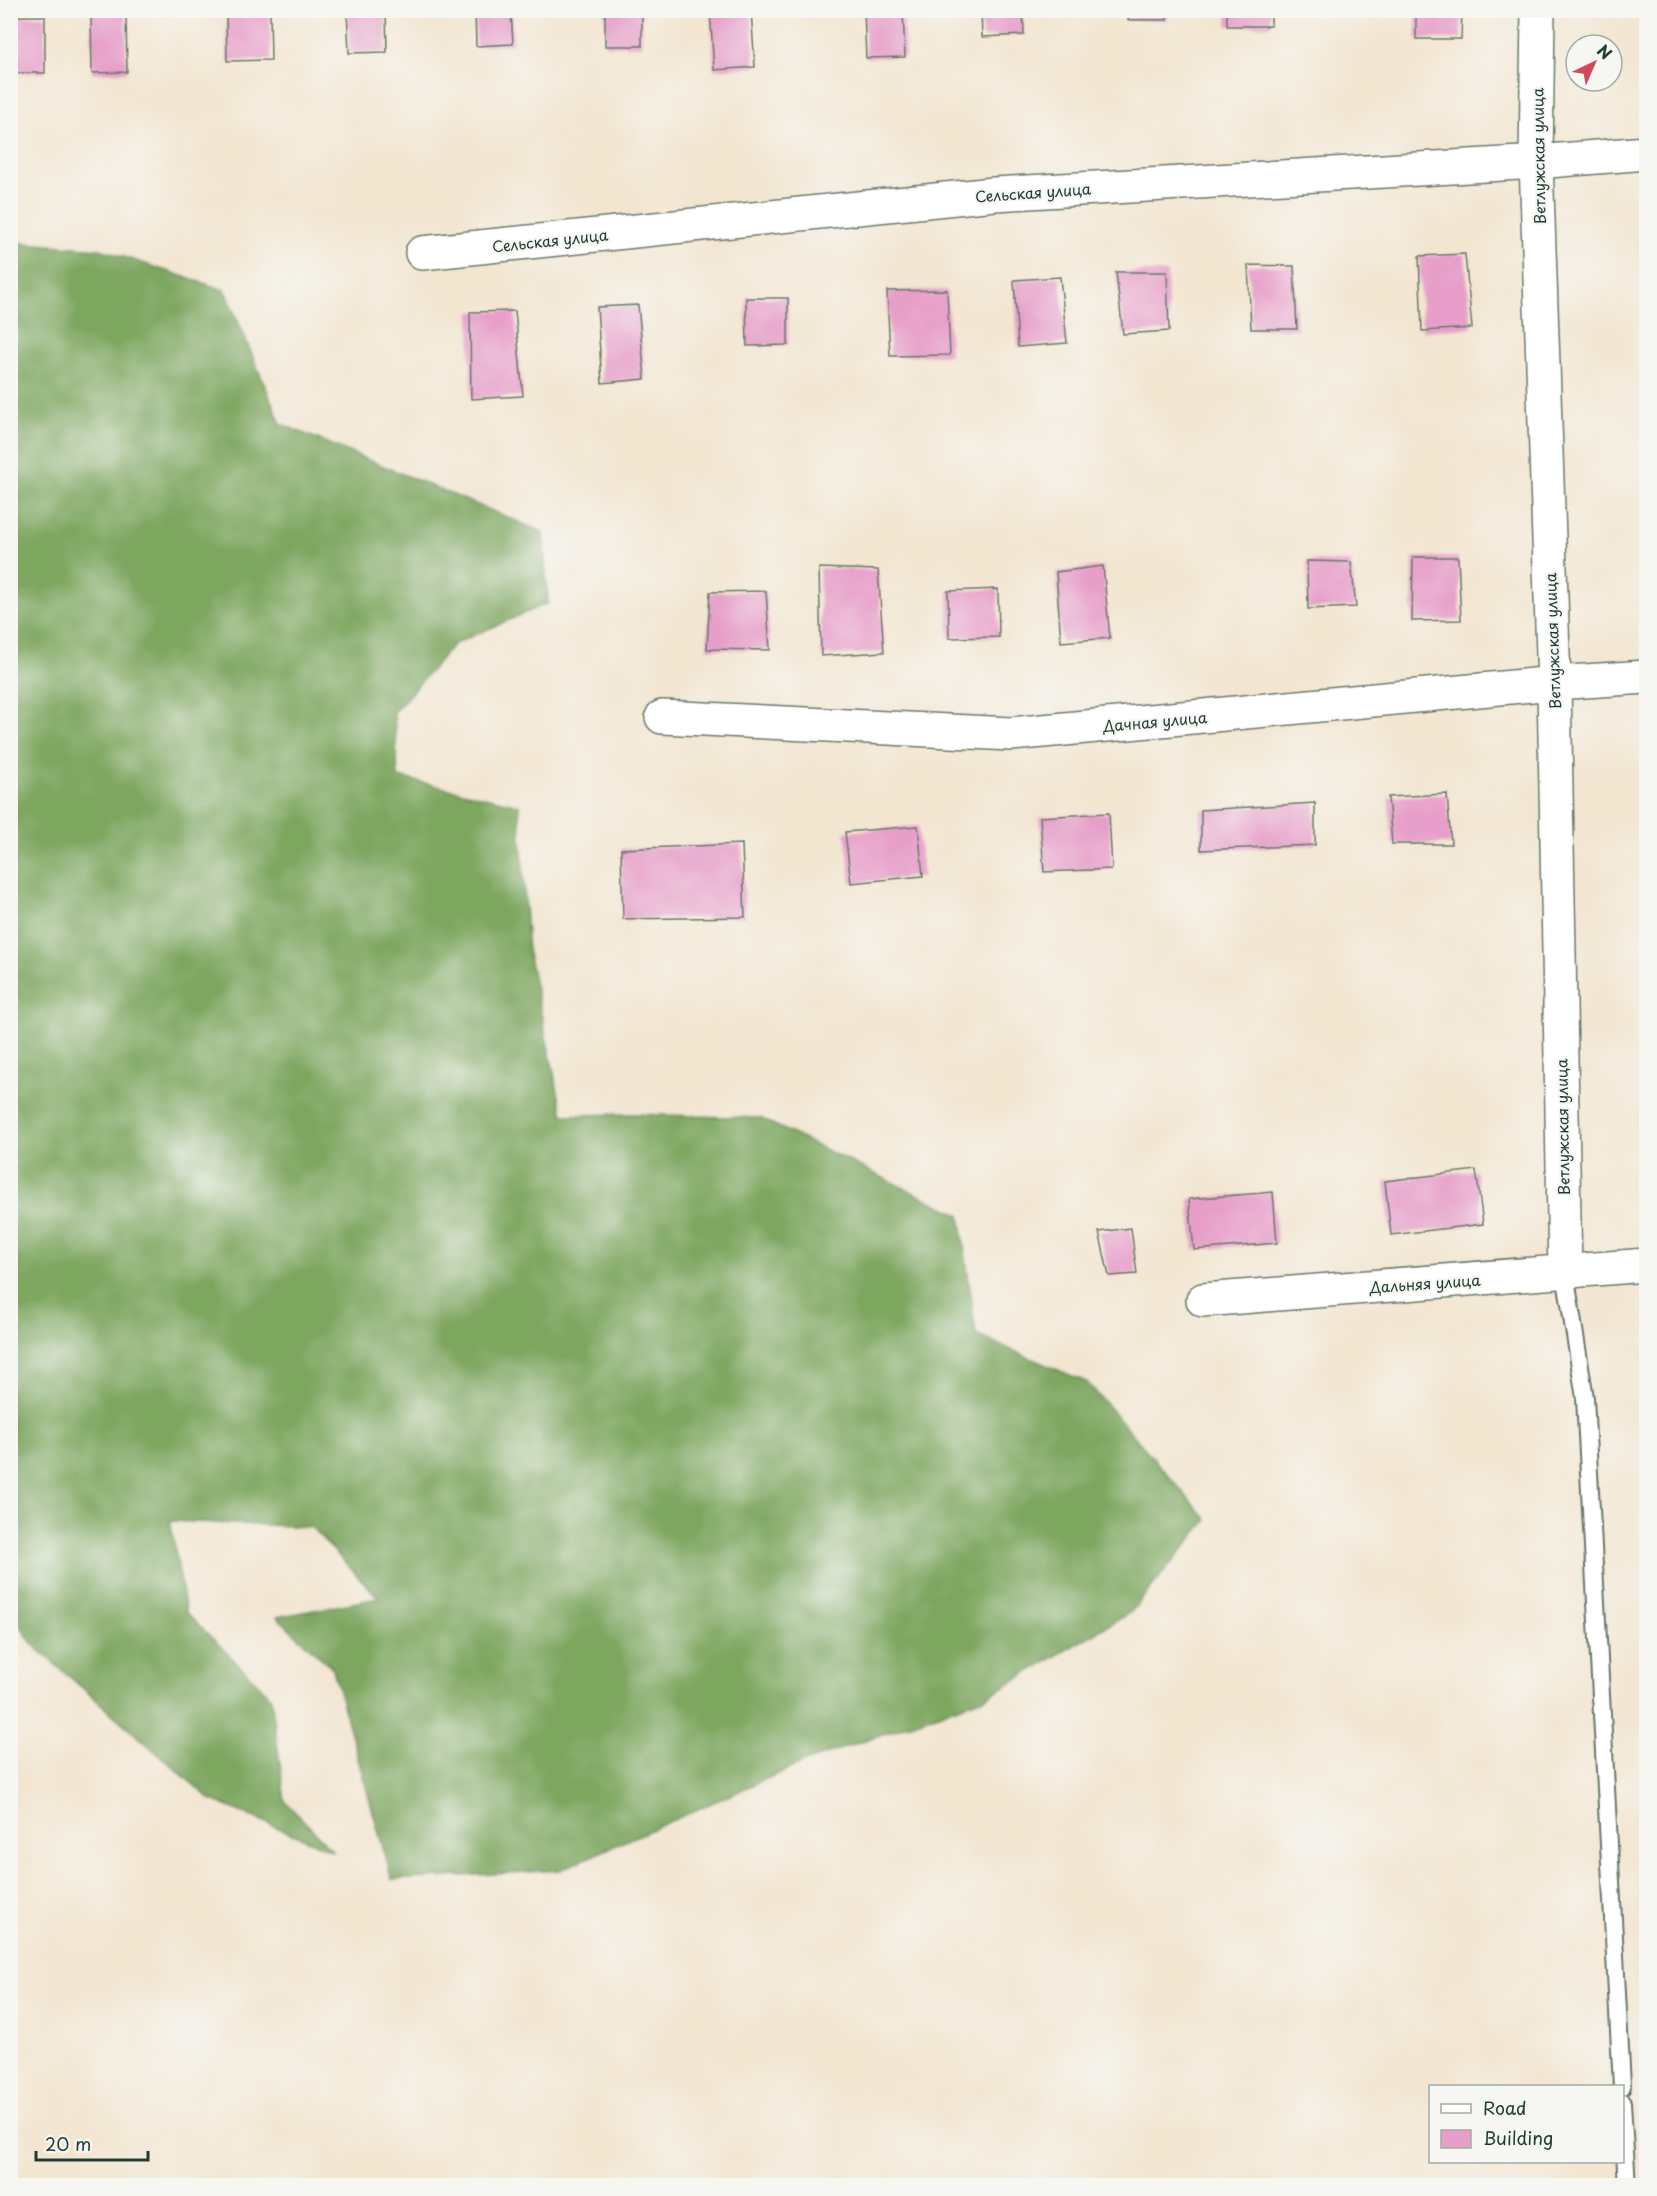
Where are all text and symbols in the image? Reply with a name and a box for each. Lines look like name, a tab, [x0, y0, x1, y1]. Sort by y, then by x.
north arrow	[1564, 33, 1624, 93]
text: N	[1592, 38, 1618, 65]
street label: Ветлужская улица	[1525, 87, 1551, 224]
street label: Сельская улица	[974, 176, 1092, 208]
street label: Сельская улица	[491, 222, 610, 258]
street label: Ветлужская улица	[1538, 572, 1566, 710]
street label: Дачная улица	[1101, 705, 1209, 737]
street label: Ветлужская улица	[1549, 1058, 1575, 1195]
street label: Дальняя улица	[1368, 1268, 1482, 1298]
legend	[1429, 2085, 1624, 2163]
text: Road	[1483, 2094, 1527, 2121]
scale bar	[36, 2124, 148, 2162]
text: Building	[1483, 2124, 1553, 2151]
text: 20 m	[45, 2130, 91, 2157]

